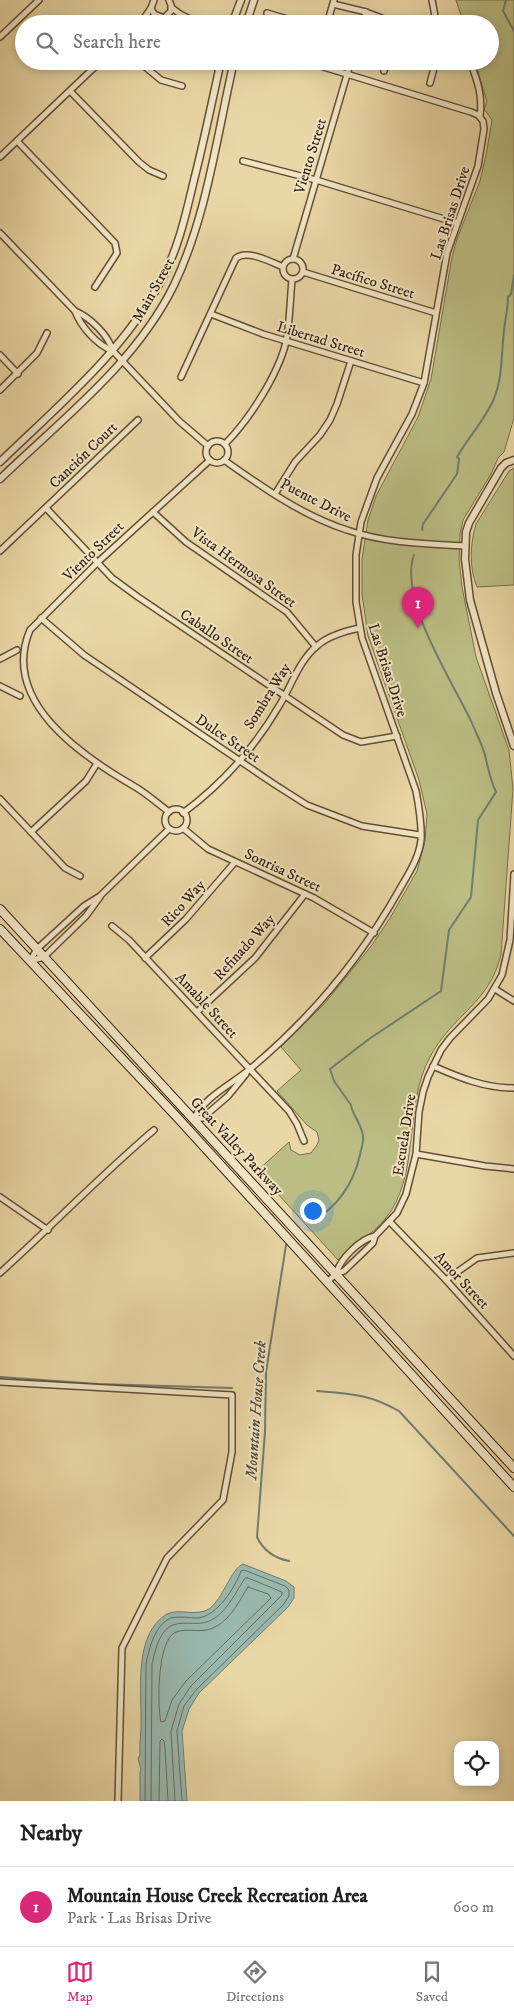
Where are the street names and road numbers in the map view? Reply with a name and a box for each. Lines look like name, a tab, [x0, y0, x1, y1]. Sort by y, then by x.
street label: Viento Street	[290, 116, 331, 197]
street label: Las Brisas Drive	[426, 164, 475, 262]
street label: Main Street	[128, 255, 179, 326]
street label: Pacífico Street	[329, 260, 417, 303]
street label: Libertad Street	[275, 317, 367, 362]
street label: Canción Court	[45, 418, 122, 493]
street label: Puente Drive	[277, 474, 355, 527]
street label: Viento Street	[58, 517, 128, 586]
street label: Vista Hermosa Street	[187, 522, 300, 612]
street label: Caballo Street	[176, 605, 257, 668]
street label: Las Brisas Drive	[363, 621, 412, 719]
street label: Sombra Way	[240, 659, 296, 733]
street label: Dulce Street	[192, 710, 264, 767]
street label: Sonrisa Street	[241, 844, 324, 897]
street label: Rico Way	[157, 875, 210, 931]
street label: Refinado Way	[210, 909, 280, 985]
street label: Amable Street	[171, 968, 242, 1042]
street label: Great Valley Parkway	[186, 1093, 288, 1200]
street label: Escuela Drive	[389, 1093, 420, 1178]
street label: Amor Street	[430, 1247, 493, 1313]

